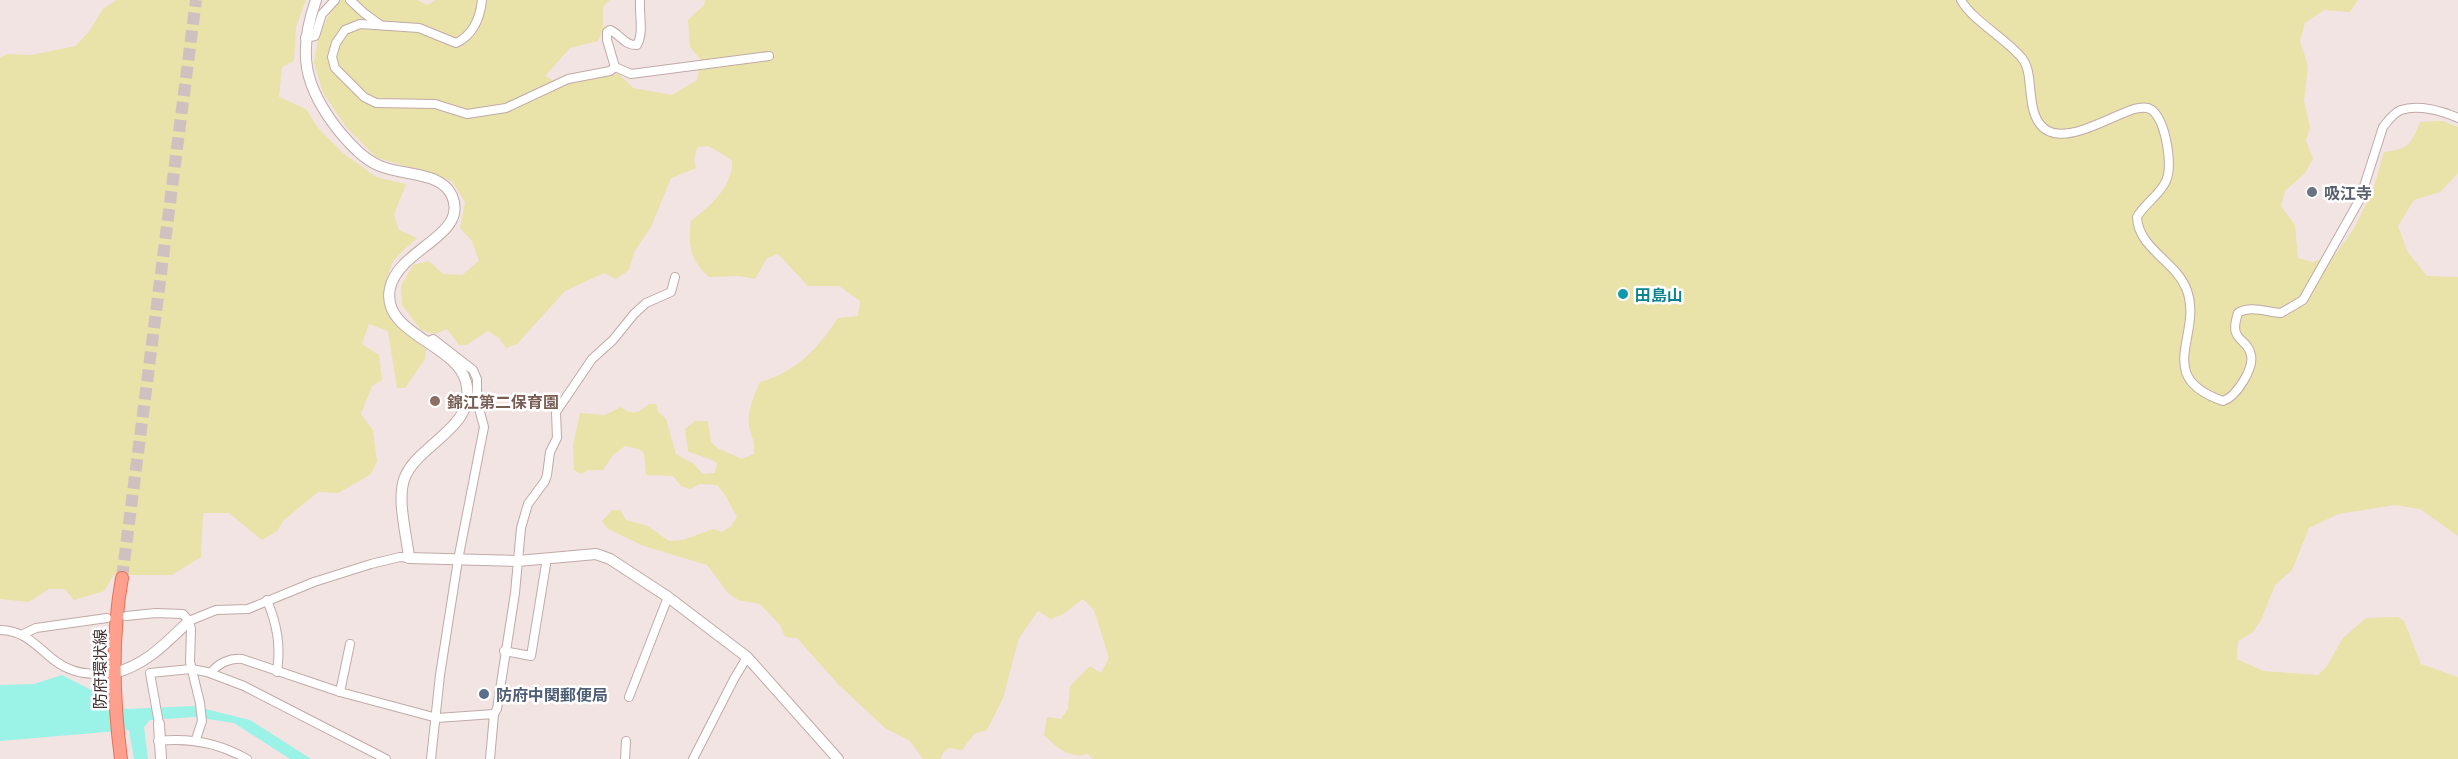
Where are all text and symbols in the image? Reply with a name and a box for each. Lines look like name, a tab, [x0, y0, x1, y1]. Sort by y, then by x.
place label: 吸江寺	[2324, 183, 2372, 202]
marker: 吸江寺	[2305, 185, 2319, 199]
place label: 田島山	[1635, 285, 1683, 304]
marker: 田島山	[1616, 287, 1630, 301]
place label: 錦江第二保育園	[447, 392, 559, 411]
marker: 錦江第二保育園	[428, 394, 442, 408]
street label: 防府環状線	[90, 629, 109, 709]
place label: 防府中関郵便局	[496, 685, 608, 704]
marker: 防府中関郵便局	[477, 687, 491, 701]

